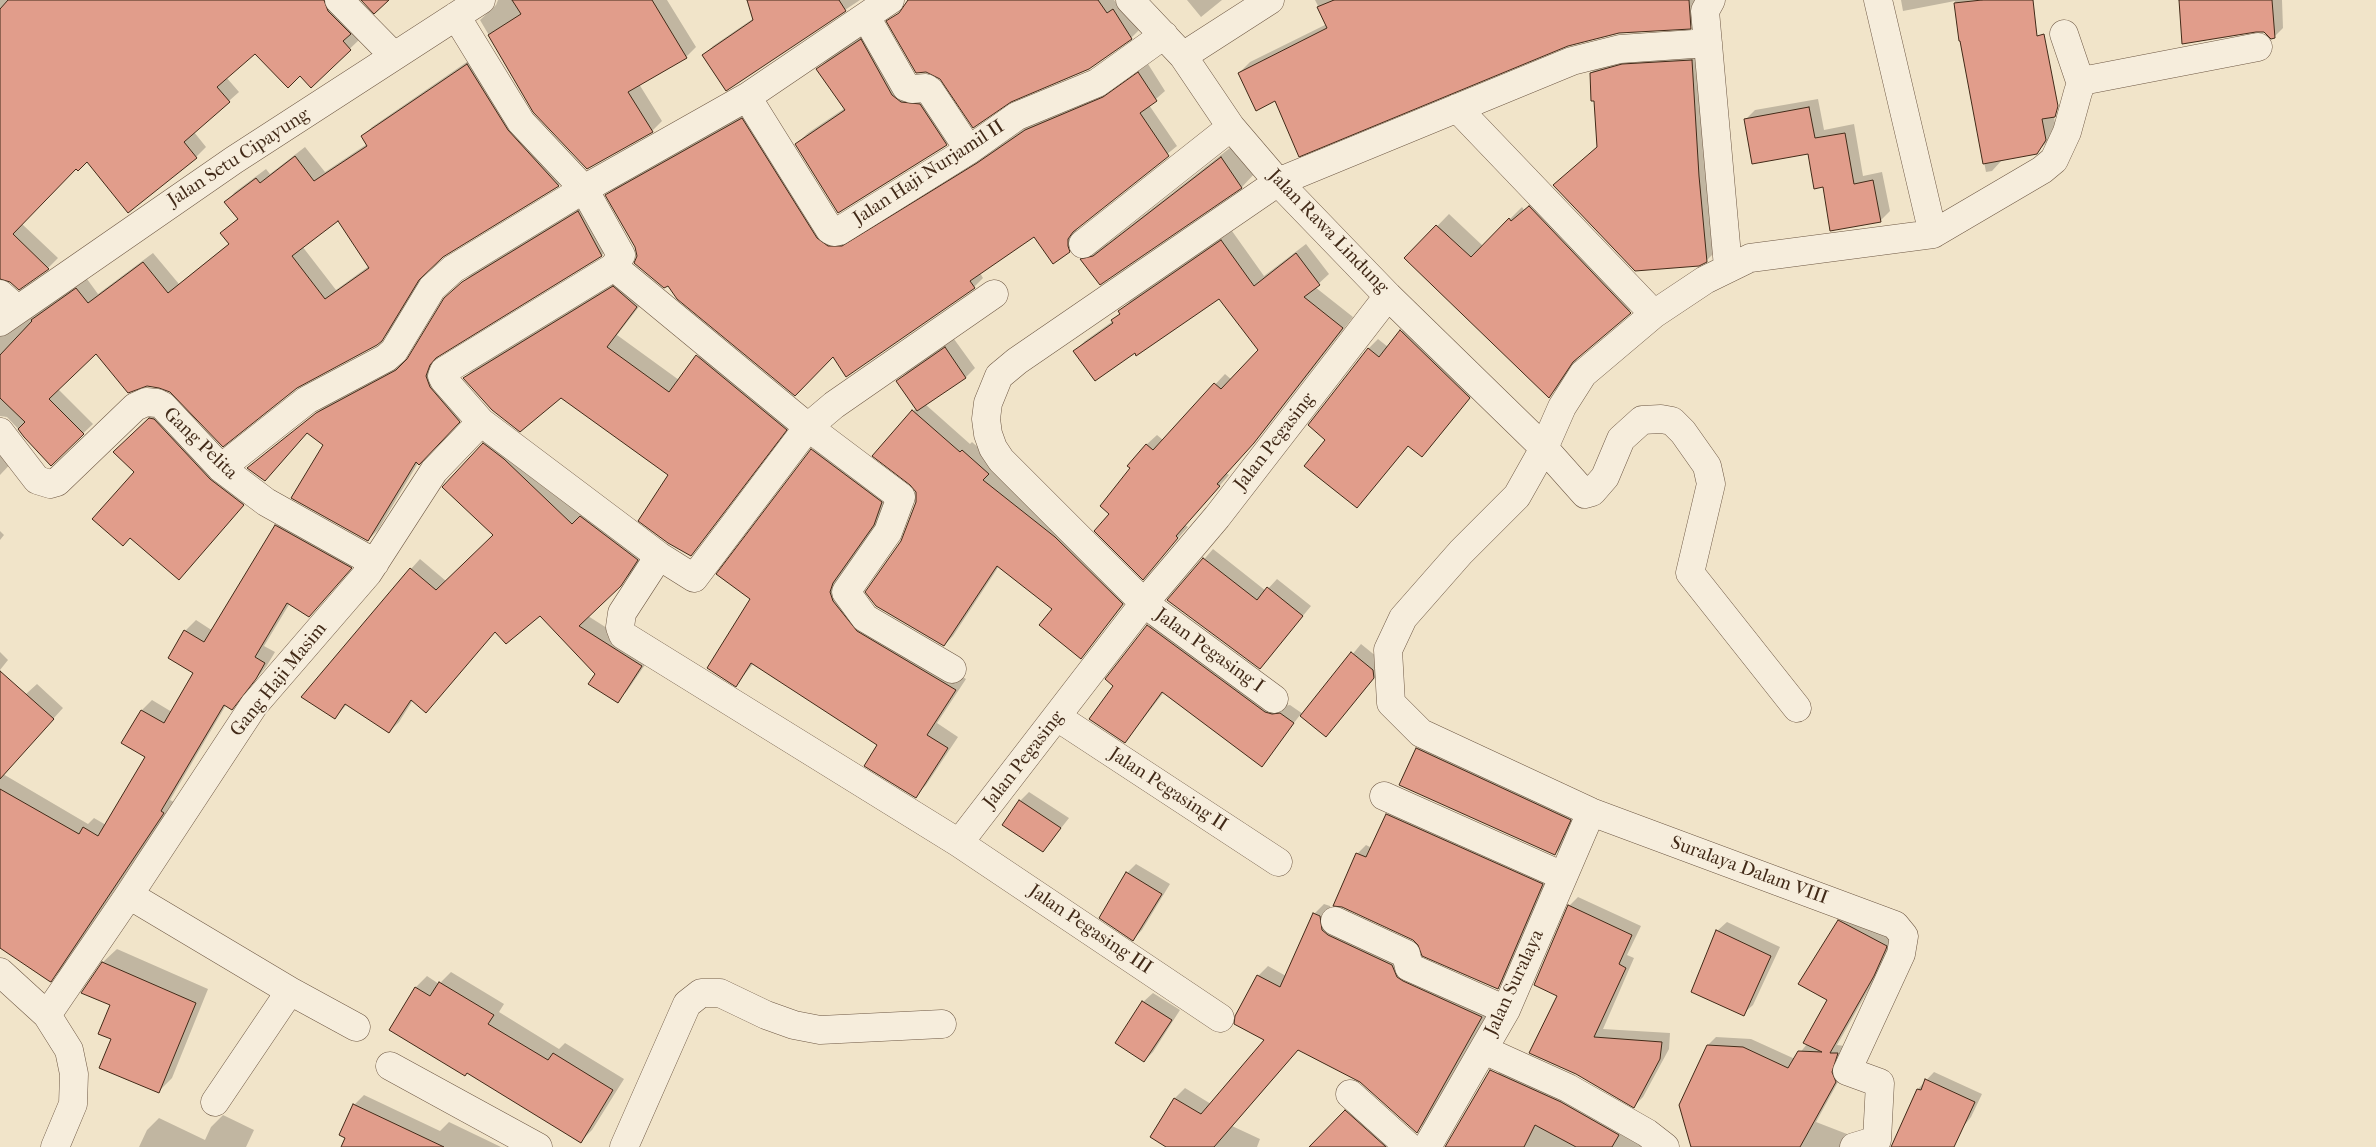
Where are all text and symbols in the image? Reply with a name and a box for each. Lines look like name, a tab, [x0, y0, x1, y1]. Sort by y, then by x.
street label: Jalan Setu Cipayung	[164, 104, 314, 212]
street label: Jalan Haji Nurjamil II	[849, 116, 1009, 230]
street label: Jalan Rawa Lindung	[1263, 165, 1393, 299]
street label: Jalan Pegasing	[1230, 389, 1320, 495]
street label: Gang Pelita	[158, 403, 242, 485]
street label: Jalan Pegasing I	[1150, 604, 1268, 698]
street label: Gang Haji Masim	[226, 618, 332, 742]
street label: Jalan Pegasing	[979, 707, 1069, 813]
street label: Jalan Pegasing II	[1104, 743, 1232, 837]
street label: Suralaya Dalam VIII	[1667, 832, 1831, 910]
street label: Jalan Pegasing III	[1024, 880, 1156, 980]
street label: Jalan Suralaya	[1480, 926, 1550, 1040]

